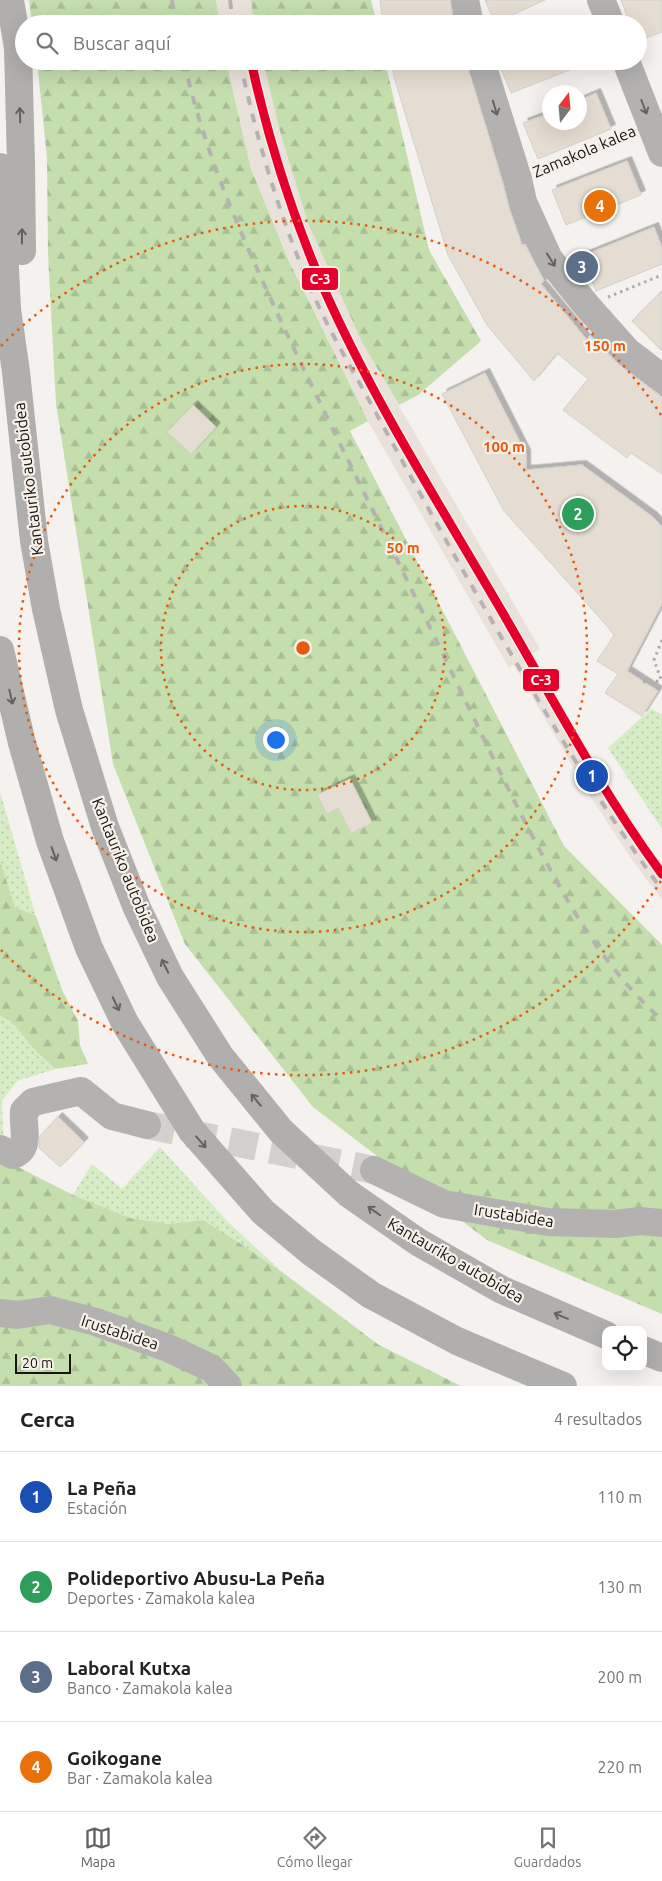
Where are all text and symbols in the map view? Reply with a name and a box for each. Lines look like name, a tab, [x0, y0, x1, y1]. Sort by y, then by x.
search box	[15, 15, 647, 70]
icon: search	[33, 29, 61, 57]
text: Buscar aquí	[73, 32, 171, 54]
north arrow	[542, 85, 587, 130]
one-way arrow	[640, 98, 649, 114]
one-way arrow	[490, 100, 500, 116]
one-way arrow	[15, 108, 25, 124]
street label: Zamakola kalea	[530, 121, 638, 181]
pin: 4	[584, 187, 616, 225]
one-way arrow	[17, 228, 27, 244]
pin: 3	[566, 248, 598, 286]
one-way arrow	[546, 252, 556, 266]
line badge: C-3	[301, 267, 339, 291]
text: C-3	[309, 271, 331, 287]
text: 150 m	[584, 337, 626, 354]
street label: Kantauriko autobidea	[10, 401, 46, 557]
text: 100 m	[483, 438, 525, 455]
pin: 2	[562, 495, 594, 533]
text: 50 m	[386, 539, 420, 556]
centre of rings	[294, 639, 312, 657]
line badge: C-3	[522, 668, 560, 692]
text: C-3	[530, 672, 552, 688]
one-way arrow	[7, 689, 16, 705]
your location	[263, 727, 289, 753]
pin: 1	[576, 757, 608, 795]
street label: Kantauriko autobidea	[89, 795, 163, 945]
one-way arrow	[50, 846, 59, 861]
one-way arrow	[160, 959, 169, 974]
one-way arrow	[112, 996, 121, 1011]
one-way arrow	[250, 1094, 262, 1107]
one-way arrow	[195, 1135, 206, 1148]
street label: Irustabidea	[473, 1200, 555, 1230]
one-way arrow	[367, 1206, 381, 1216]
street label: Kantauriko autobidea	[385, 1214, 527, 1306]
street label: Irustabidea	[79, 1311, 161, 1353]
one-way arrow	[554, 1311, 569, 1321]
map controls	[602, 1326, 647, 1371]
button: locate	[602, 1326, 647, 1371]
scale bar	[15, 1351, 71, 1374]
text: 20 m	[22, 1355, 53, 1371]
text: Cerca	[20, 1407, 75, 1431]
text: 4 resultados	[554, 1410, 642, 1428]
text: La Peña	[67, 1477, 137, 1499]
text: 1	[31, 1488, 41, 1506]
text: 110 m	[597, 1488, 642, 1506]
text: Estación	[67, 1499, 127, 1517]
text: Polideportivo Abusu-La Peña	[67, 1567, 325, 1589]
text: 2	[31, 1578, 41, 1596]
text: 130 m	[597, 1578, 642, 1596]
text: Deportes · Zamakola kalea	[67, 1589, 255, 1607]
text: Laboral Kutxa	[67, 1657, 191, 1679]
text: 3	[31, 1668, 41, 1686]
text: 200 m	[597, 1668, 642, 1686]
text: Banco · Zamakola kalea	[67, 1679, 233, 1697]
text: Goikogane	[67, 1747, 162, 1769]
text: 4	[31, 1758, 41, 1776]
text: 220 m	[597, 1758, 642, 1776]
text: Bar · Zamakola kalea	[67, 1769, 213, 1787]
tab: Mapa	[81, 1824, 115, 1870]
tab: Cómo llegar	[277, 1824, 352, 1870]
tab: Guardados	[514, 1824, 581, 1870]

